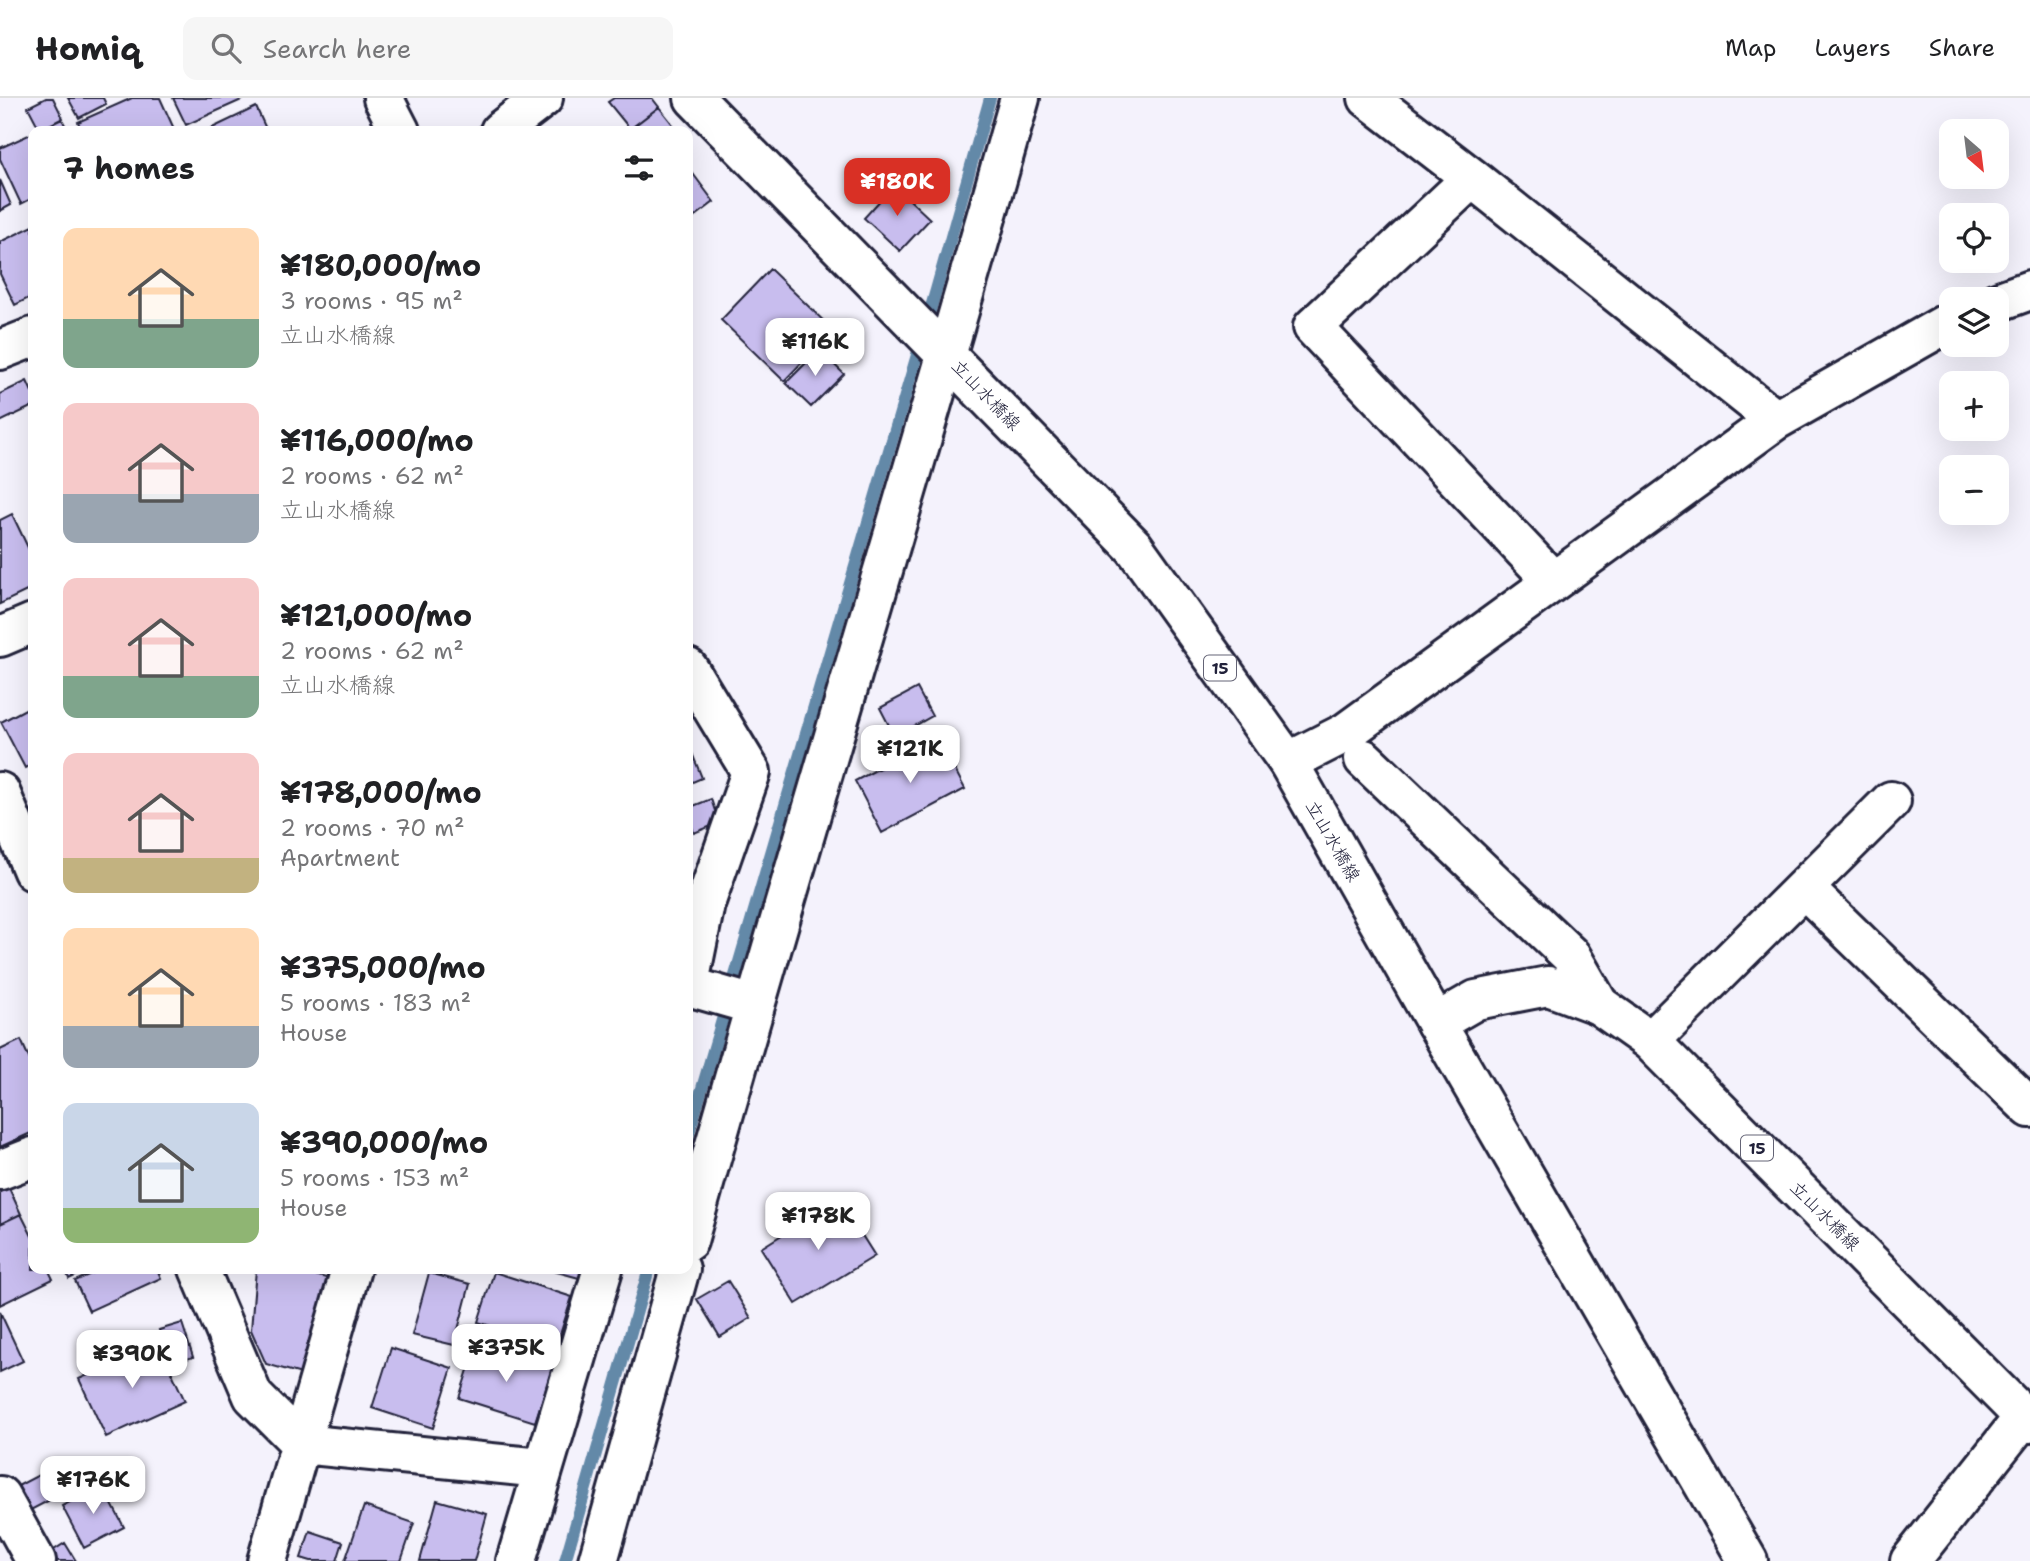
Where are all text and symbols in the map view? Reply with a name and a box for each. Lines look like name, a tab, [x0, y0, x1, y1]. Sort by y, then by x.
search box	[183, 17, 673, 80]
text: Homiq	[35, 26, 141, 71]
icon: search	[207, 29, 245, 67]
text: Search here	[263, 31, 411, 66]
text: Map	[1725, 32, 1776, 64]
text: Layers	[1814, 32, 1891, 64]
text: Share	[1929, 32, 1995, 64]
north arrow	[1939, 119, 2009, 189]
map controls	[1939, 119, 2009, 525]
text: 7 homes	[63, 148, 195, 189]
icon: filters	[620, 149, 658, 187]
pin: ¥180K	[848, 158, 946, 218]
text: ¥180K	[860, 166, 934, 196]
button: locate	[1939, 203, 2009, 273]
text: ¥180,000/mo	[280, 245, 481, 286]
icon: home	[119, 256, 203, 340]
text: 3 rooms · 95 m²	[280, 286, 463, 316]
button: layers	[1939, 287, 2009, 357]
pin: ¥116K	[766, 318, 864, 378]
text: 立山水橋線	[280, 320, 395, 350]
text: ¥116K	[781, 326, 849, 356]
street label: 立山水橋線	[946, 354, 1026, 436]
button: +	[1939, 371, 2009, 441]
text: ¥116,000/mo	[280, 420, 474, 461]
icon: home	[119, 431, 203, 515]
button: −	[1939, 455, 2009, 525]
text: 2 rooms · 62 m²	[280, 461, 464, 491]
text: 立山水橋線	[280, 495, 395, 525]
text: ¥121,000/mo	[280, 595, 472, 636]
icon: home	[119, 606, 203, 690]
text: 2 rooms · 62 m²	[280, 636, 464, 666]
road number: 15	[1204, 656, 1236, 680]
text: 立山水橋線	[280, 670, 395, 700]
pin: ¥121K	[861, 726, 959, 785]
text: ¥121K	[877, 733, 943, 763]
text: ¥178,000/mo	[280, 772, 482, 813]
icon: home	[119, 781, 203, 865]
street label: 立山水橋線	[1300, 796, 1366, 886]
text: 2 rooms · 70 m²	[280, 813, 465, 843]
text: Apartment	[280, 843, 400, 873]
text: ¥375,000/mo	[280, 947, 486, 988]
icon: home	[119, 956, 203, 1040]
text: 5 rooms · 183 m²	[280, 988, 471, 1018]
text: House	[280, 1018, 348, 1048]
text: ¥390,000/mo	[280, 1122, 488, 1163]
icon: home	[119, 1131, 203, 1215]
road number: 15	[1741, 1136, 1773, 1160]
text: 5 rooms · 153 m²	[280, 1163, 469, 1193]
street label: 立山水橋線	[1785, 1176, 1865, 1256]
pin: ¥178K	[769, 1192, 867, 1252]
text: House	[280, 1193, 348, 1223]
text: ¥178K	[781, 1200, 855, 1230]
pin: ¥375K	[457, 1324, 555, 1384]
pin: ¥390K	[83, 1330, 181, 1390]
text: ¥375K	[468, 1332, 544, 1362]
text: ¥390K	[92, 1338, 172, 1368]
pin: ¥176K	[44, 1456, 142, 1516]
text: ¥176K	[56, 1464, 130, 1494]

